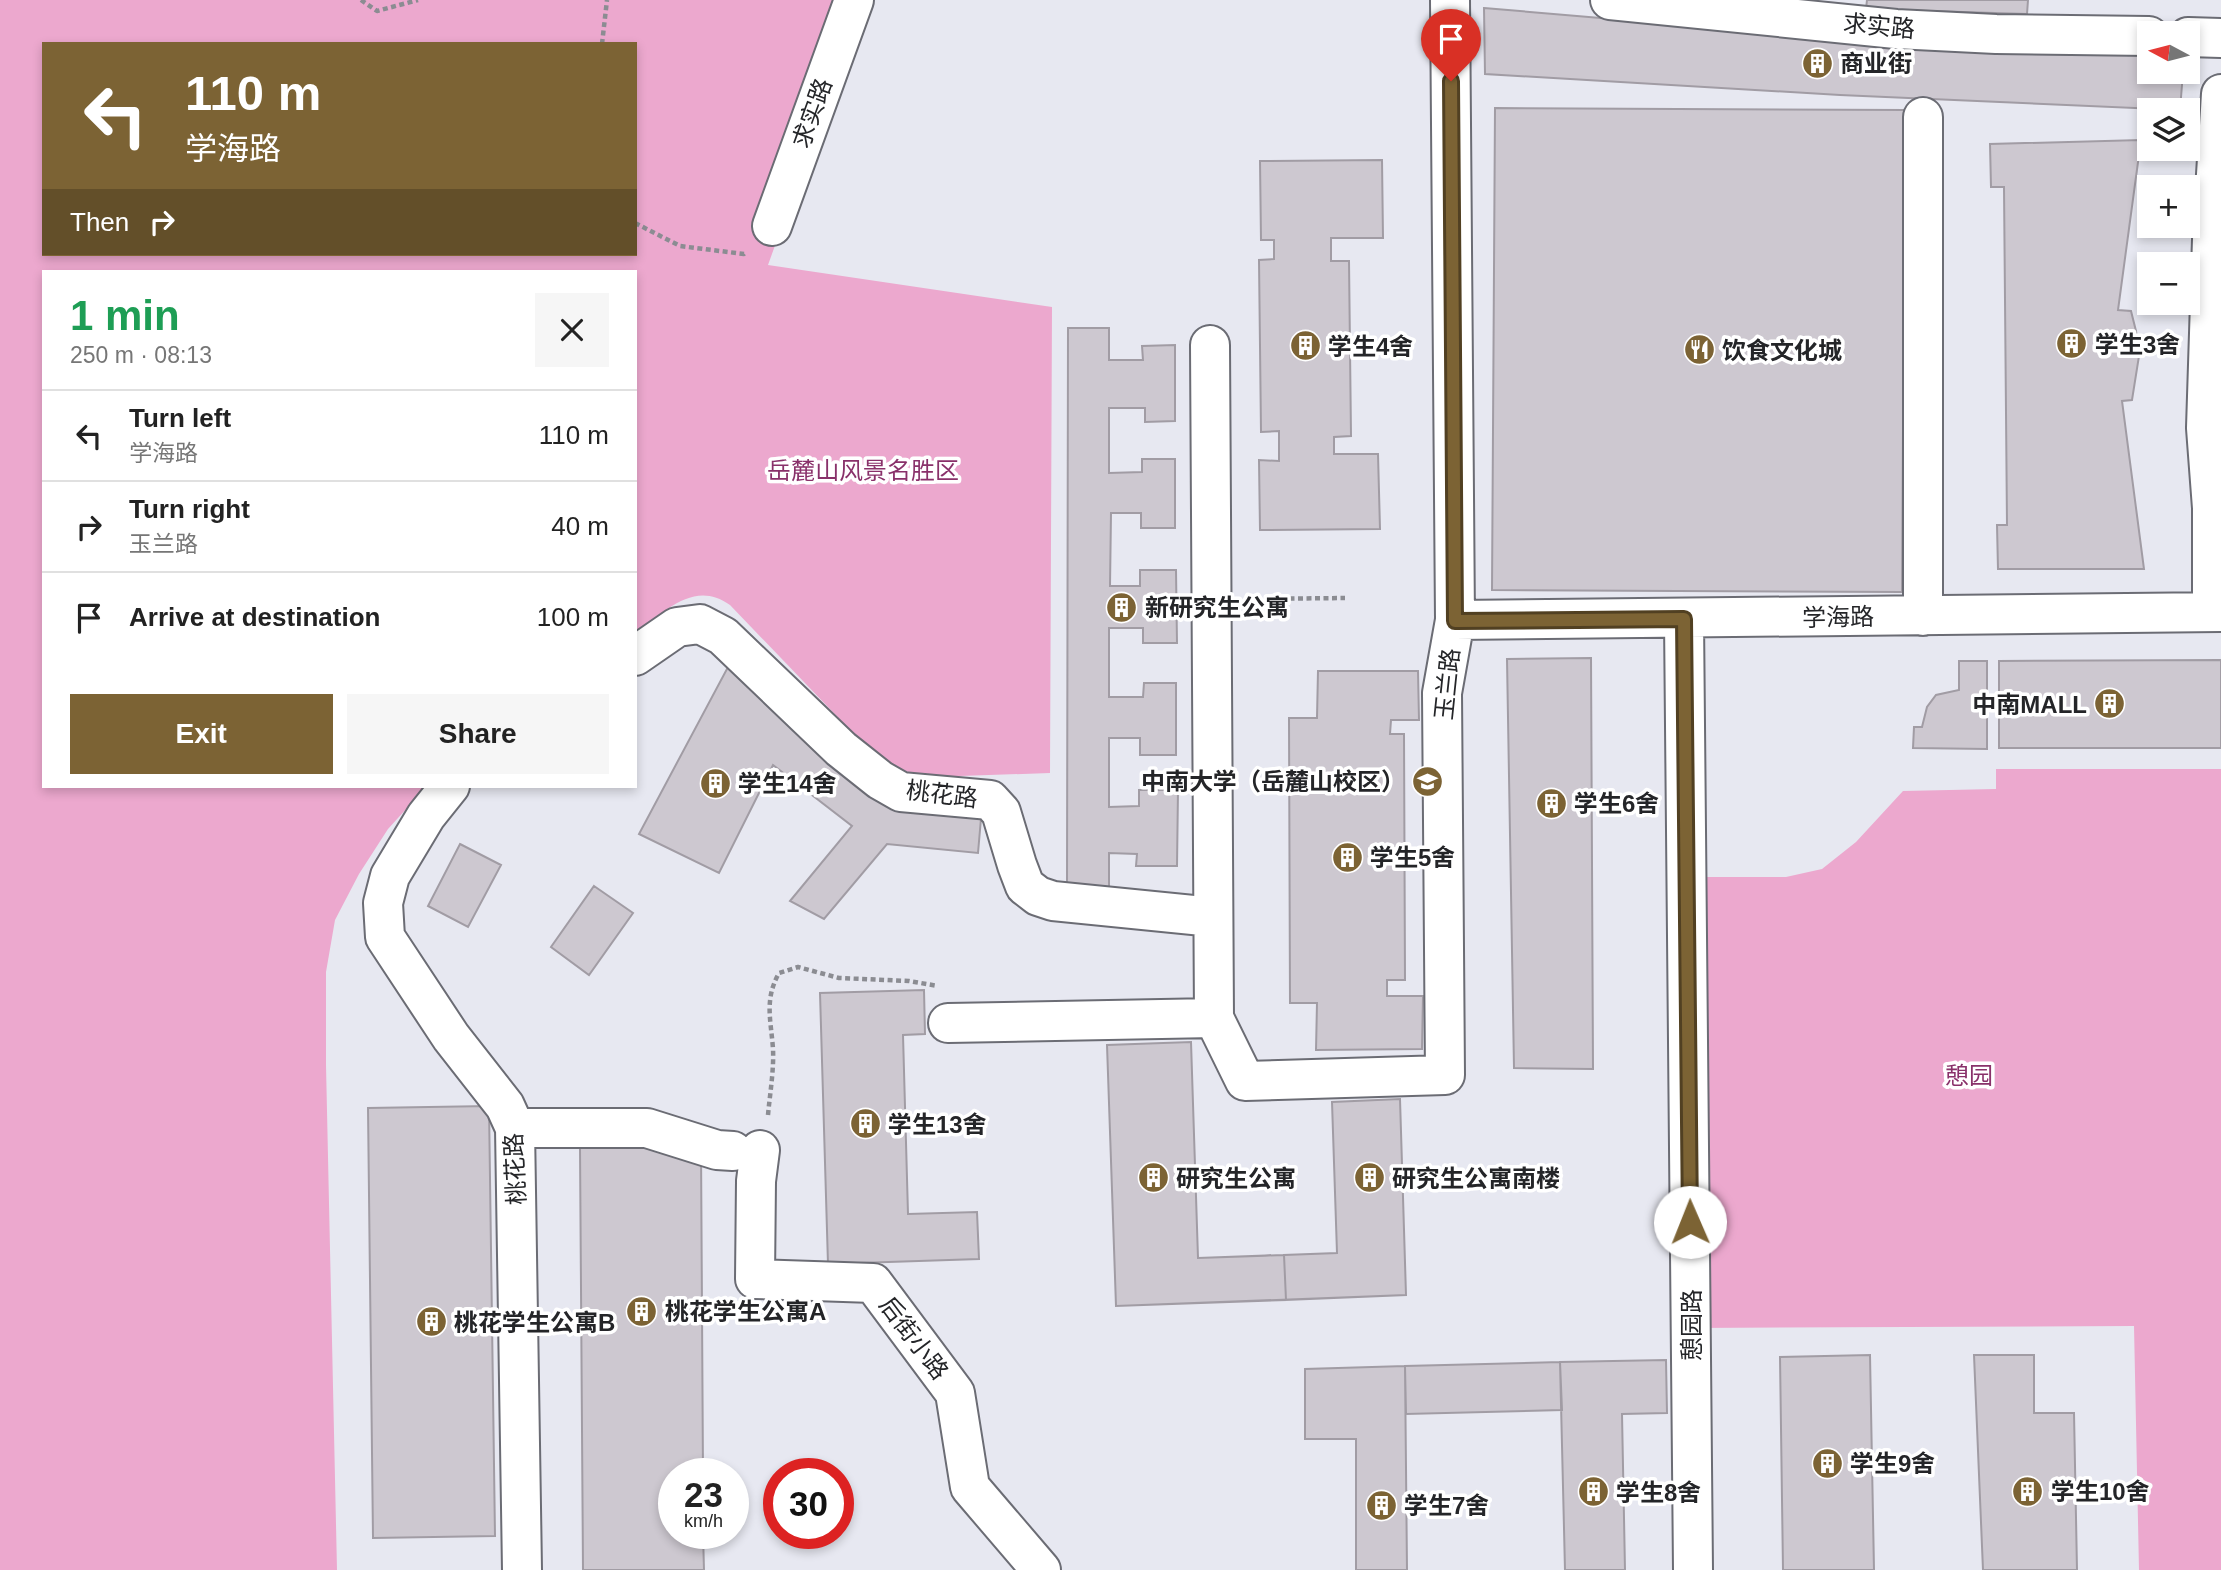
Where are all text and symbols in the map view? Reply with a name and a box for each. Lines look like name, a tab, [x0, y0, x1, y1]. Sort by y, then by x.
pin	[1421, 9, 1481, 81]
street label: 求实路	[1842, 9, 1916, 43]
icon: arrive	[1432, 20, 1470, 58]
north arrow	[2137, 21, 2200, 84]
map controls	[2137, 21, 2200, 315]
building icon: 商业街	[1800, 46, 1834, 80]
place label: 商业街	[1840, 50, 1912, 77]
text: 110 m	[185, 66, 321, 120]
icon: left	[70, 70, 161, 161]
street label: 求实路	[787, 75, 837, 151]
button: layers	[2137, 98, 2200, 161]
text: 学海路	[185, 131, 281, 167]
button: +	[2137, 175, 2200, 238]
icon: right	[143, 203, 181, 241]
text: Then	[70, 207, 129, 237]
button: −	[2137, 252, 2200, 315]
text: 1 min	[70, 292, 180, 339]
button: close	[535, 293, 609, 367]
building icon: 学生3舍	[2055, 327, 2089, 361]
building icon: 学生4舍	[1288, 329, 1322, 363]
place label: 学生3舍	[2095, 331, 2180, 358]
place label: 学生4舍	[1328, 333, 1413, 360]
restaurant icon: 饮食文化城	[1682, 333, 1716, 367]
place label: 饮食文化城	[1722, 337, 1842, 364]
text: 250 m · 08:13	[70, 342, 212, 368]
text: Turn left	[129, 403, 231, 433]
icon: left	[70, 417, 108, 455]
text: 110 m	[539, 420, 609, 450]
text: 学海路	[129, 440, 198, 466]
park label: 岳麓山风景名胜区	[767, 457, 959, 484]
text: Turn right	[129, 494, 250, 524]
icon: right	[70, 508, 108, 546]
text: 40 m	[551, 511, 609, 541]
text: 玉兰路	[129, 531, 198, 557]
building icon: 新研究生公寓	[1105, 590, 1139, 624]
place label: 新研究生公寓	[1145, 594, 1289, 621]
icon: arrive	[70, 599, 108, 637]
text: Arrive at destination	[129, 602, 380, 632]
text: 100 m	[537, 602, 609, 632]
street label: 学海路	[1802, 603, 1874, 631]
street label: 玉兰路	[1430, 647, 1464, 721]
building icon: 中南MALL	[2093, 687, 2127, 721]
place label: 中南MALL	[1972, 691, 2087, 718]
button: Exit	[70, 694, 333, 774]
button: Share	[347, 694, 609, 774]
school or university icon: 中南大学（岳麓山校区）	[1411, 764, 1445, 798]
building icon: 学生14舍	[698, 766, 732, 800]
place label: 中南大学（岳麓山校区）	[1141, 768, 1405, 795]
place label: 学生14舍	[738, 770, 837, 797]
street label: 桃花路	[905, 776, 979, 812]
building icon: 学生6舍	[1534, 786, 1568, 820]
place label: 学生6舍	[1574, 790, 1659, 817]
building icon: 学生5舍	[1330, 840, 1364, 874]
place label: 学生5舍	[1370, 844, 1455, 871]
park label: 憩园	[1945, 1062, 1993, 1089]
building icon: 学生13舍	[848, 1107, 882, 1141]
place label: 学生13舍	[888, 1111, 987, 1138]
street label: 桃花路	[500, 1132, 530, 1206]
building icon: 研究生公寓	[1136, 1161, 1170, 1195]
building icon: 研究生公寓南楼	[1352, 1161, 1386, 1195]
place label: 研究生公寓	[1176, 1165, 1296, 1192]
place label: 研究生公寓南楼	[1392, 1165, 1560, 1192]
position arrow	[1653, 1185, 1727, 1259]
street label: 憩园路	[1678, 1289, 1705, 1361]
street label: 后街小路	[874, 1292, 954, 1384]
building icon: 桃花学生公寓A	[625, 1294, 659, 1328]
place label: 桃花学生公寓A	[665, 1298, 826, 1325]
building icon: 桃花学生公寓B	[414, 1305, 448, 1339]
place label: 桃花学生公寓B	[454, 1309, 615, 1336]
building icon: 学生9舍	[1810, 1446, 1844, 1480]
place label: 学生9舍	[1850, 1450, 1935, 1477]
speed limit sign: 30	[763, 1458, 854, 1549]
building icon: 学生10舍	[2011, 1474, 2045, 1508]
text: 23	[684, 1475, 723, 1514]
building icon: 学生8舍	[1576, 1475, 1610, 1509]
place label: 学生10舍	[2051, 1478, 2150, 1505]
place label: 学生8舍	[1616, 1479, 1701, 1506]
building icon: 学生7舍	[1364, 1488, 1398, 1522]
place label: 学生7舍	[1404, 1492, 1489, 1519]
text: km/h	[684, 1511, 723, 1531]

